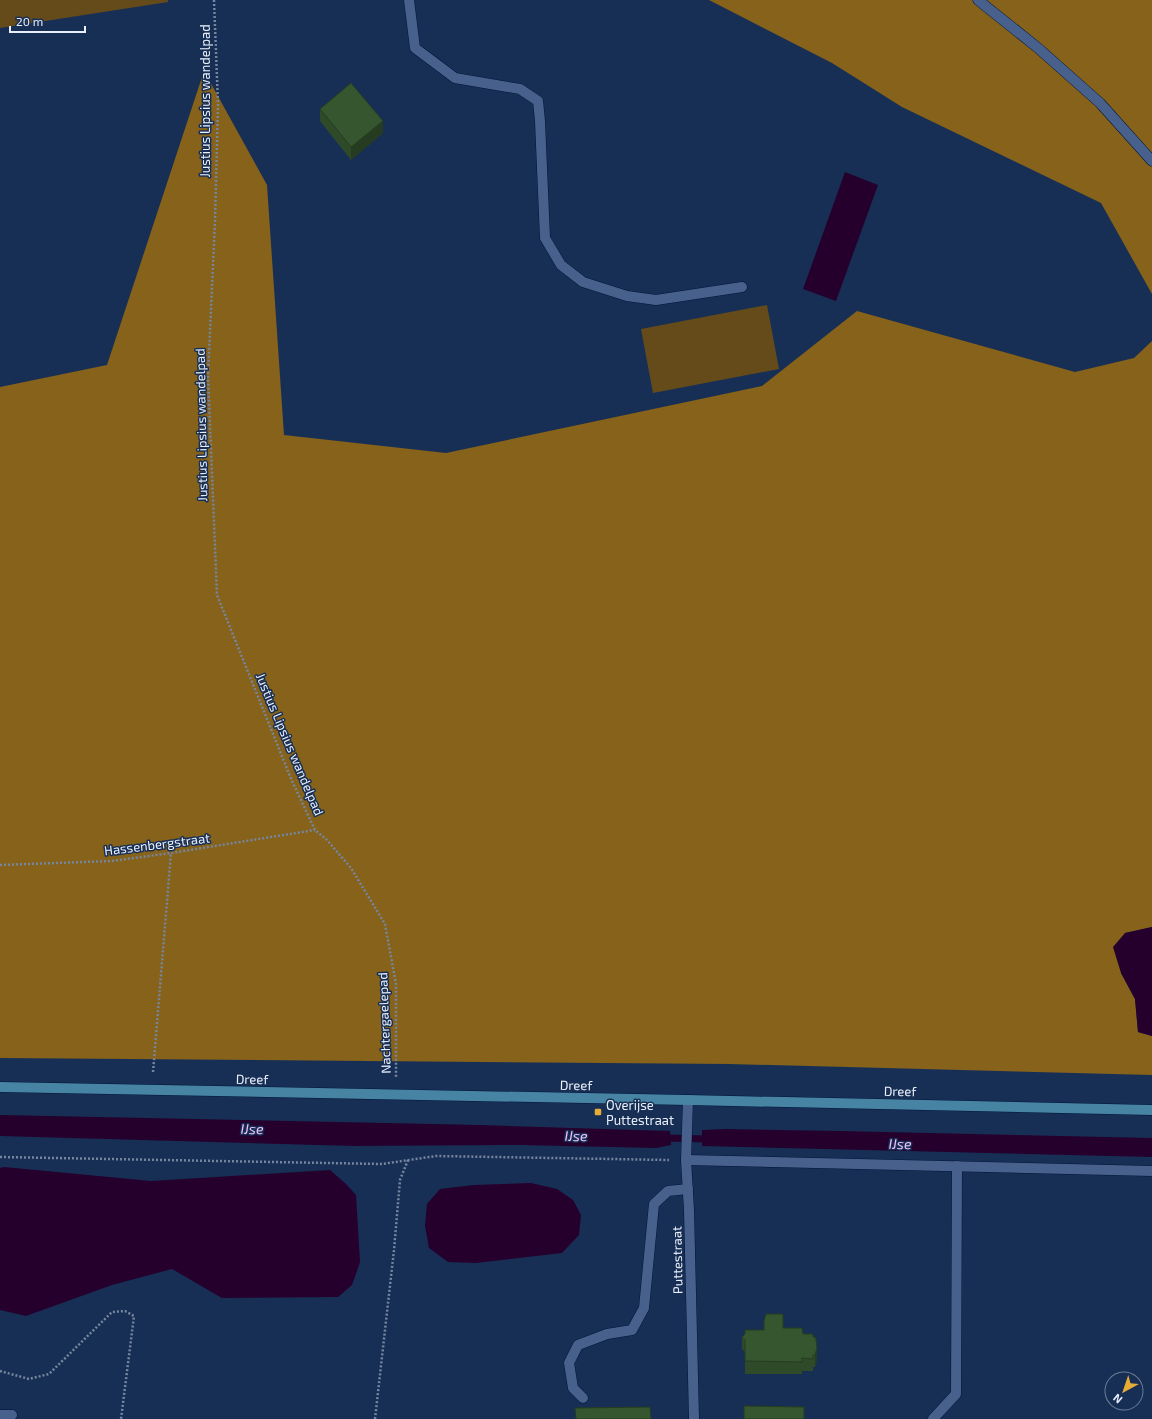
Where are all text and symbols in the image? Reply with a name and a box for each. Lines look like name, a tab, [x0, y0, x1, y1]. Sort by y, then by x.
scale bar	[10, 8, 85, 34]
text: 20 m	[16, 14, 43, 28]
street label: Justius Lipsius wandelpad	[197, 24, 213, 178]
street label: Justius Lipsius wandelpad	[192, 348, 210, 502]
street label: Justius Lipsius wandelpad	[253, 670, 327, 818]
street label: Hassenbergstraat	[103, 830, 211, 858]
street label: Nachtergaelepad	[374, 972, 394, 1074]
street label: Dreef	[236, 1071, 269, 1087]
street label: Dreef	[560, 1077, 593, 1093]
street label: Dreef	[884, 1083, 917, 1099]
place label: Overijse Puttestraat	[606, 1097, 674, 1128]
marker: Overijse Puttestraat	[593, 1107, 603, 1117]
water label: IJse	[240, 1120, 264, 1137]
water label: IJse	[564, 1127, 588, 1144]
water label: IJse	[888, 1135, 912, 1152]
street label: Puttestraat	[668, 1226, 686, 1294]
north arrow	[1104, 1371, 1144, 1411]
text: N	[1110, 1391, 1124, 1407]

